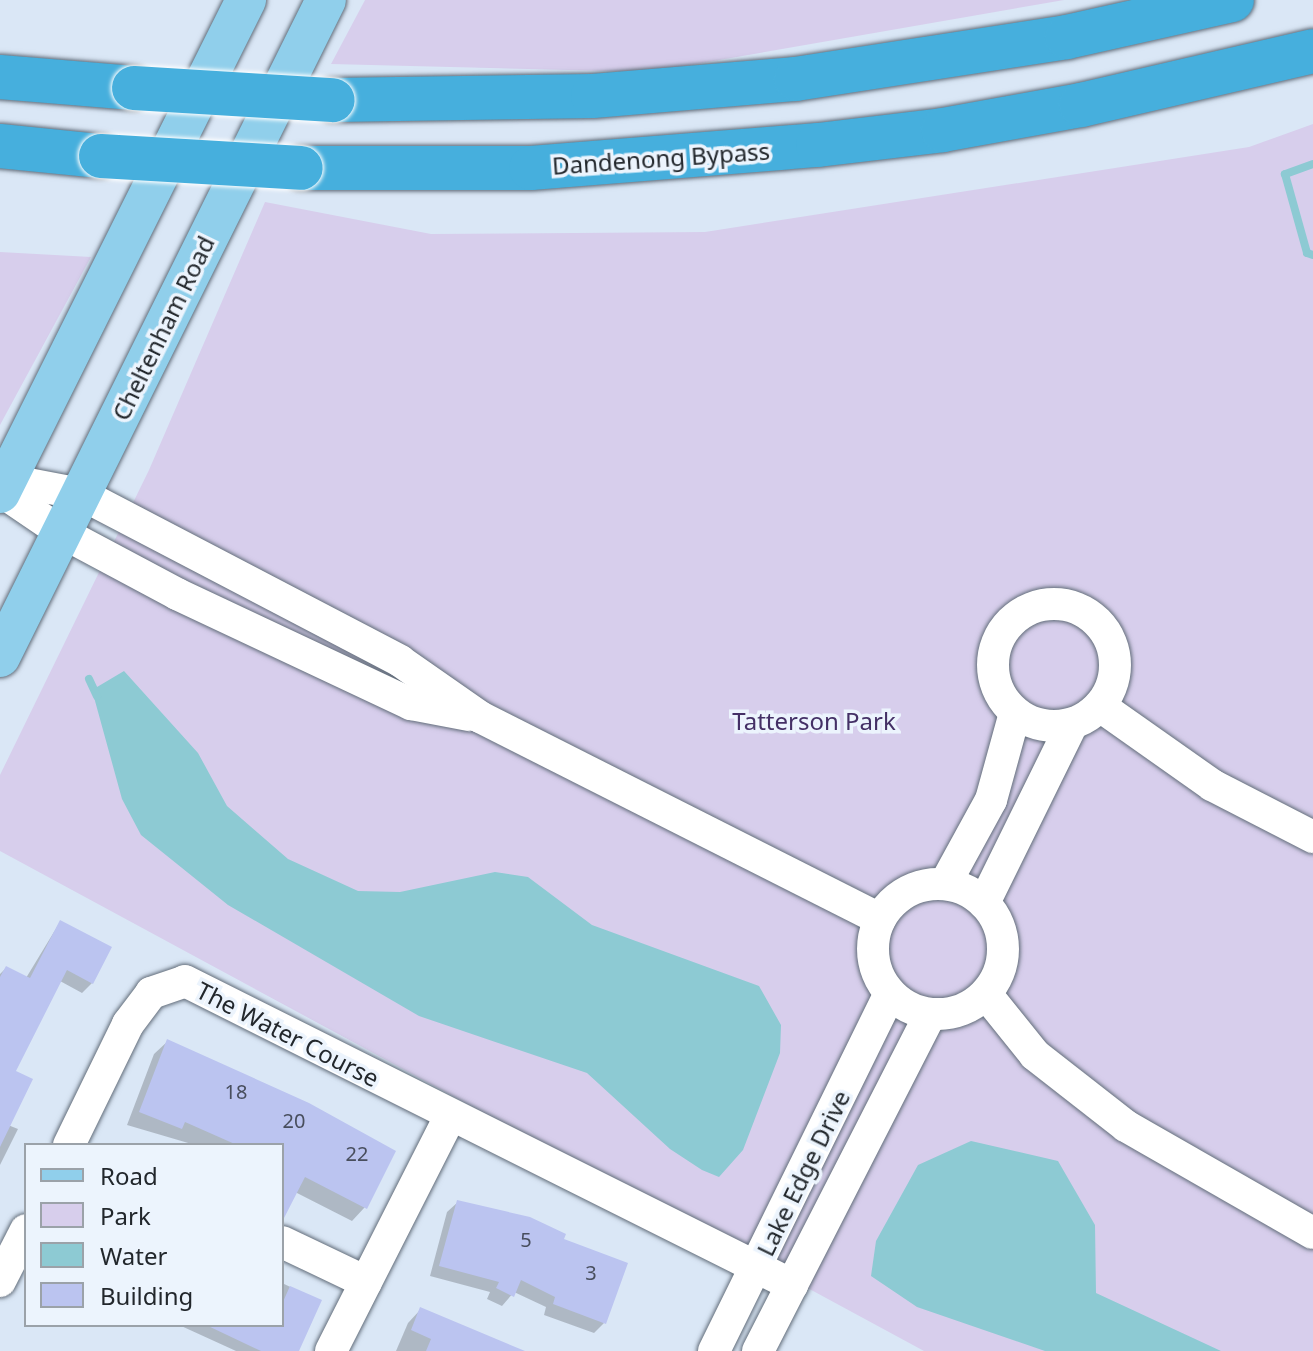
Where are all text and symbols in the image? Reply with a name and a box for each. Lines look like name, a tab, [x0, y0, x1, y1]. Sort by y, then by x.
street label: Dandenong Bypass	[551, 136, 771, 180]
street label: Cheltenham Road	[106, 231, 220, 425]
park label: Tatterson Park	[732, 707, 896, 735]
street label: The Water Course	[192, 976, 384, 1092]
house number: 18	[225, 1079, 247, 1103]
street label: Lake Edge Drive	[750, 1086, 856, 1260]
house number: 20	[283, 1108, 305, 1132]
house number: 22	[346, 1141, 368, 1165]
legend	[24, 1143, 284, 1327]
text: Road	[100, 1159, 158, 1192]
text: Park	[100, 1199, 151, 1232]
house number: 5	[520, 1227, 532, 1251]
text: Water	[100, 1239, 167, 1272]
house number: 3	[585, 1260, 597, 1284]
text: Building	[100, 1279, 193, 1312]

